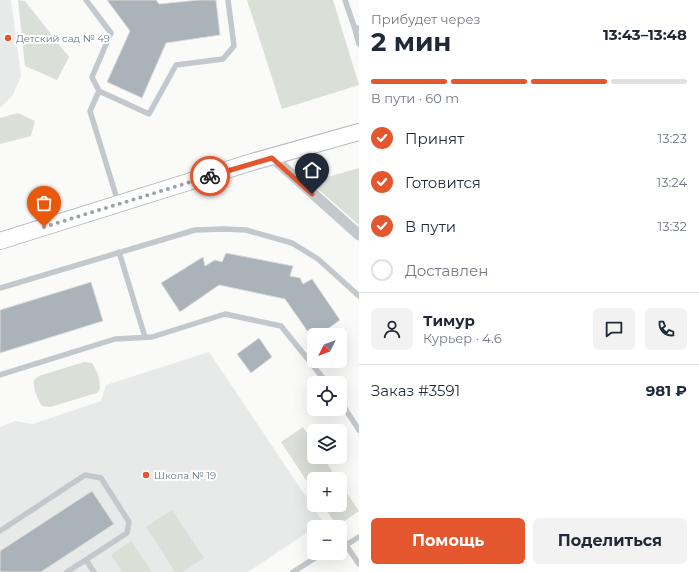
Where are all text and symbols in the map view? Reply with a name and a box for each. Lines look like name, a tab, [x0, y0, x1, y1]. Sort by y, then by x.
text: Прибудет через	[371, 11, 480, 27]
text: 13:43–13:48	[603, 25, 687, 44]
text: 2 мин	[371, 26, 451, 58]
place label: Детский сад № 49	[16, 32, 110, 45]
marker: Детский сад № 49	[3, 33, 13, 43]
text: В пути · 60 m	[371, 90, 459, 106]
icon: check	[371, 127, 393, 149]
text: Принят	[405, 129, 464, 148]
text: 13:23	[658, 130, 687, 146]
pin	[295, 153, 329, 194]
courier	[190, 156, 230, 196]
icon: home	[301, 159, 323, 181]
icon: bike	[199, 165, 221, 187]
icon: check	[371, 171, 393, 193]
text: Готовится	[405, 173, 481, 192]
text: 13:24	[657, 174, 687, 190]
pin	[27, 186, 61, 227]
icon: bag	[33, 192, 55, 214]
icon: check	[371, 215, 393, 237]
text: В пути	[405, 217, 456, 236]
text: 13:32	[658, 218, 687, 234]
text: Доставлен	[405, 261, 488, 280]
button: person	[371, 308, 413, 350]
button: chat	[593, 308, 635, 350]
button: phone	[645, 308, 687, 350]
text: Тимур	[423, 311, 475, 330]
north arrow	[307, 328, 347, 368]
map controls	[307, 328, 347, 560]
text: Курьер · 4.6	[423, 330, 502, 346]
button: locate	[307, 376, 347, 416]
text: Заказ #3591	[371, 381, 460, 400]
text: 981 ₽	[646, 381, 687, 400]
button: layers	[307, 424, 347, 464]
place label: Школа № 19	[154, 469, 216, 482]
marker: Школа № 19	[141, 470, 151, 480]
button: +	[307, 472, 347, 512]
button: Помощь	[371, 518, 525, 564]
button: Поделиться	[533, 518, 687, 564]
button: −	[307, 520, 347, 560]

